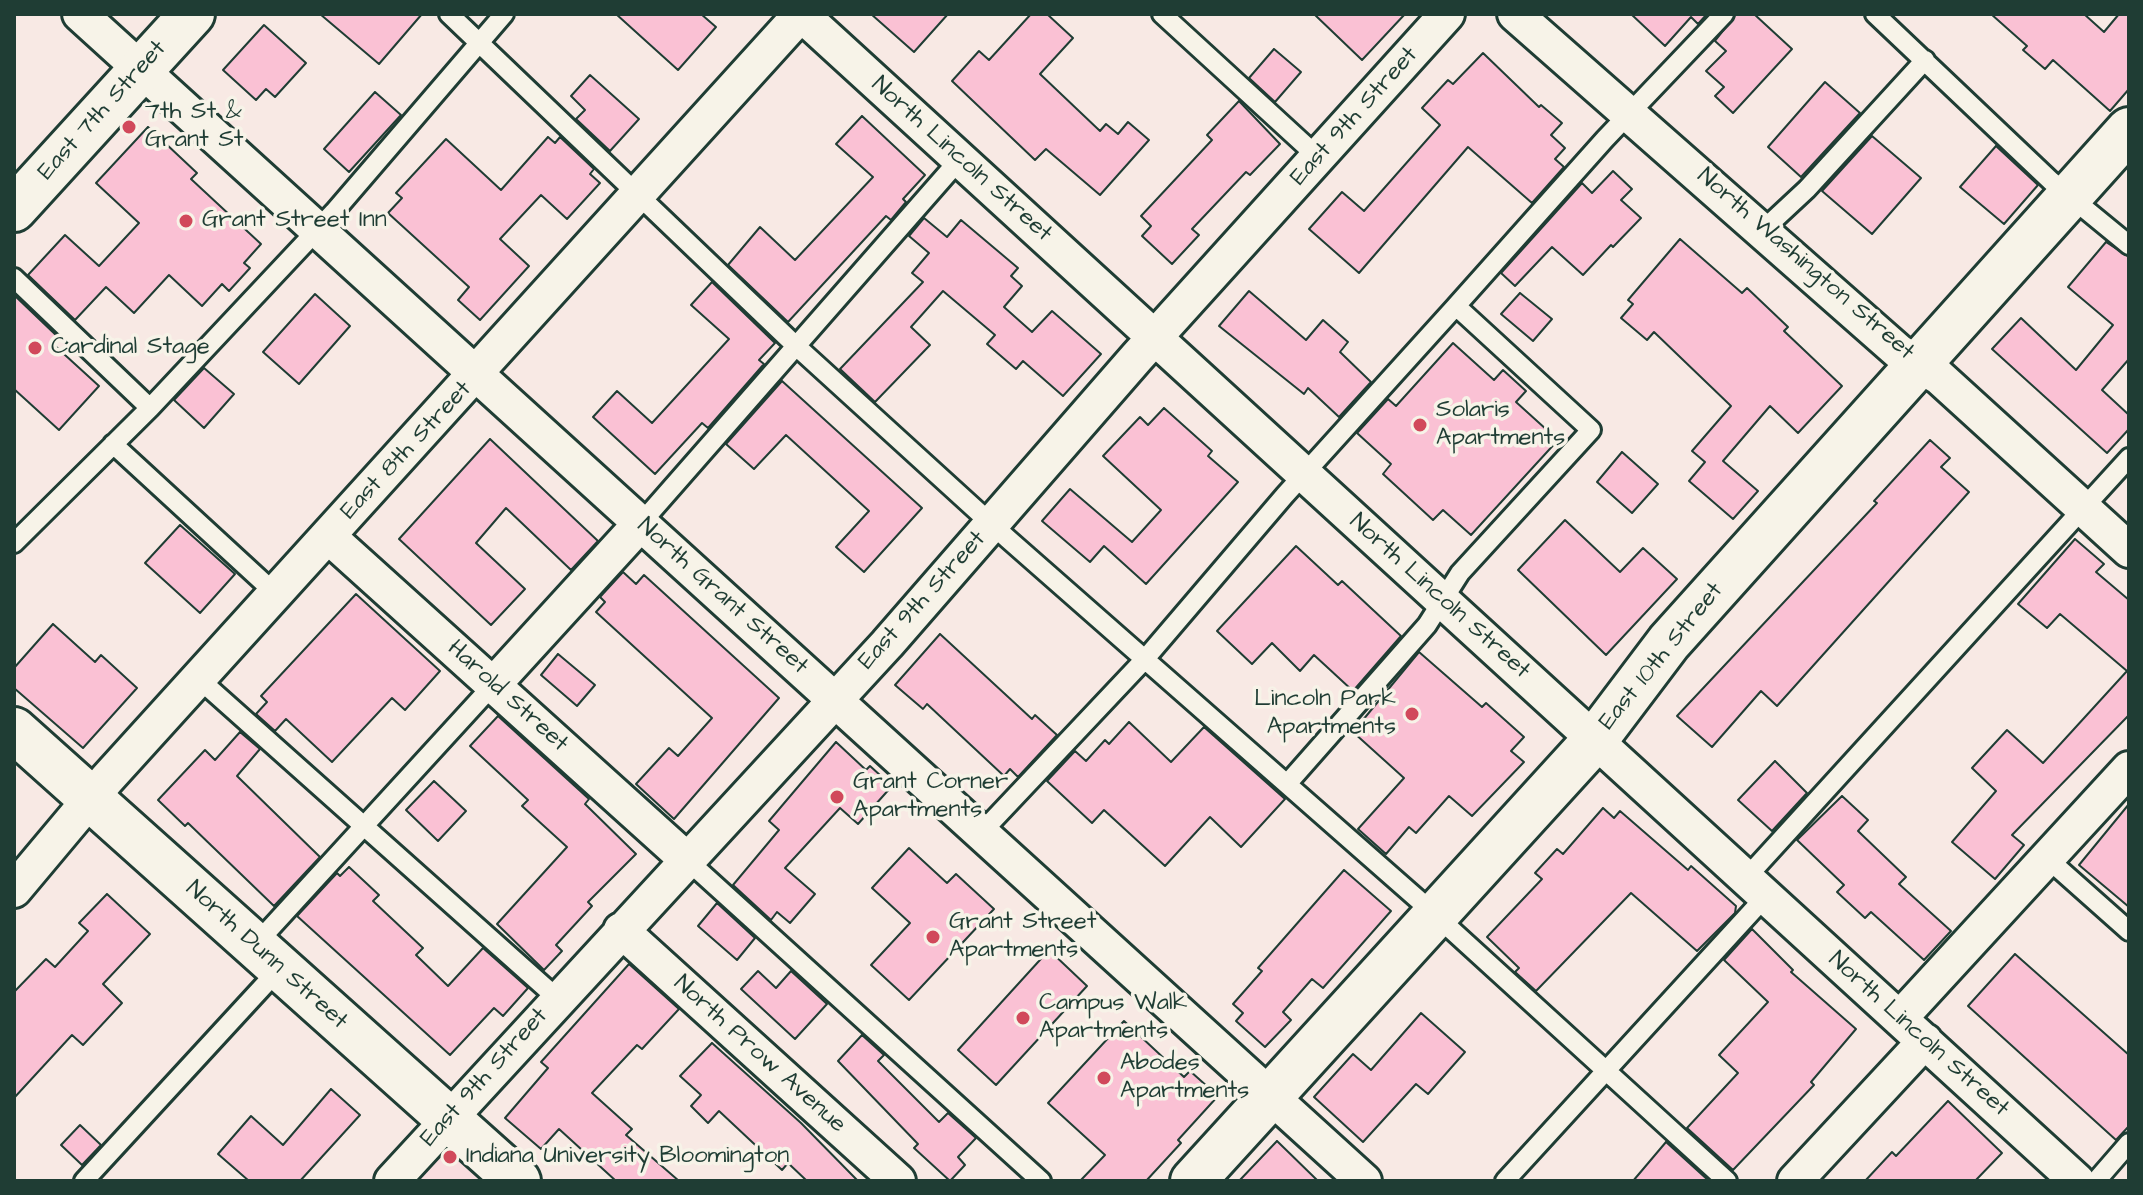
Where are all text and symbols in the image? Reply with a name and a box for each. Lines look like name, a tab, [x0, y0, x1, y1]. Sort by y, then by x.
street label: East 7th Street	[33, 35, 173, 187]
street label: East 9th Street	[1285, 42, 1425, 192]
street label: North Lincoln Street	[865, 71, 1057, 249]
place label: 7th St & Grant St	[145, 99, 244, 155]
marker: 7th St & Grant St	[120, 118, 138, 136]
street label: North Washington Street	[1690, 163, 1920, 367]
place label: Grant Street Inn	[202, 207, 387, 235]
marker: Grant Street Inn	[177, 212, 195, 230]
place label: Cardinal Stage	[51, 334, 210, 362]
marker: Cardinal Stage	[26, 339, 44, 357]
street label: East 8th Street	[336, 376, 478, 526]
place label: Solaris Apartments	[1436, 397, 1565, 453]
marker: Solaris Apartments	[1411, 416, 1429, 434]
street label: North Lincoln Street	[1343, 508, 1535, 686]
street label: North Grant Street	[630, 513, 814, 681]
street label: East 9th Street	[853, 526, 993, 676]
street label: East 10th Street	[1594, 578, 1730, 736]
street label: Harold Street	[440, 635, 574, 759]
place label: Lincoln Park Apartments	[1254, 686, 1396, 742]
marker: Lincoln Park Apartments	[1403, 705, 1421, 723]
place label: Grant Corner Apartments	[853, 769, 1008, 825]
marker: Grant Corner Apartments	[828, 788, 846, 806]
street label: North Dunn Street	[179, 876, 353, 1036]
place label: Grant Street Apartments	[949, 909, 1096, 965]
marker: Grant Street Apartments	[924, 928, 942, 946]
street label: North Lincoln Street	[1822, 946, 2014, 1124]
street label: North Prow Avenue	[667, 970, 851, 1140]
place label: Campus Walk Apartments	[1039, 990, 1187, 1046]
street label: East 9th Street	[415, 1003, 555, 1153]
marker: Campus Walk Apartments	[1014, 1009, 1032, 1027]
place label: Abodes Apartments	[1120, 1050, 1249, 1106]
marker: Abodes Apartments	[1095, 1069, 1113, 1087]
place label: Indiana University Bloomington	[466, 1143, 789, 1171]
marker: Indiana University Bloomington	[441, 1148, 459, 1166]

